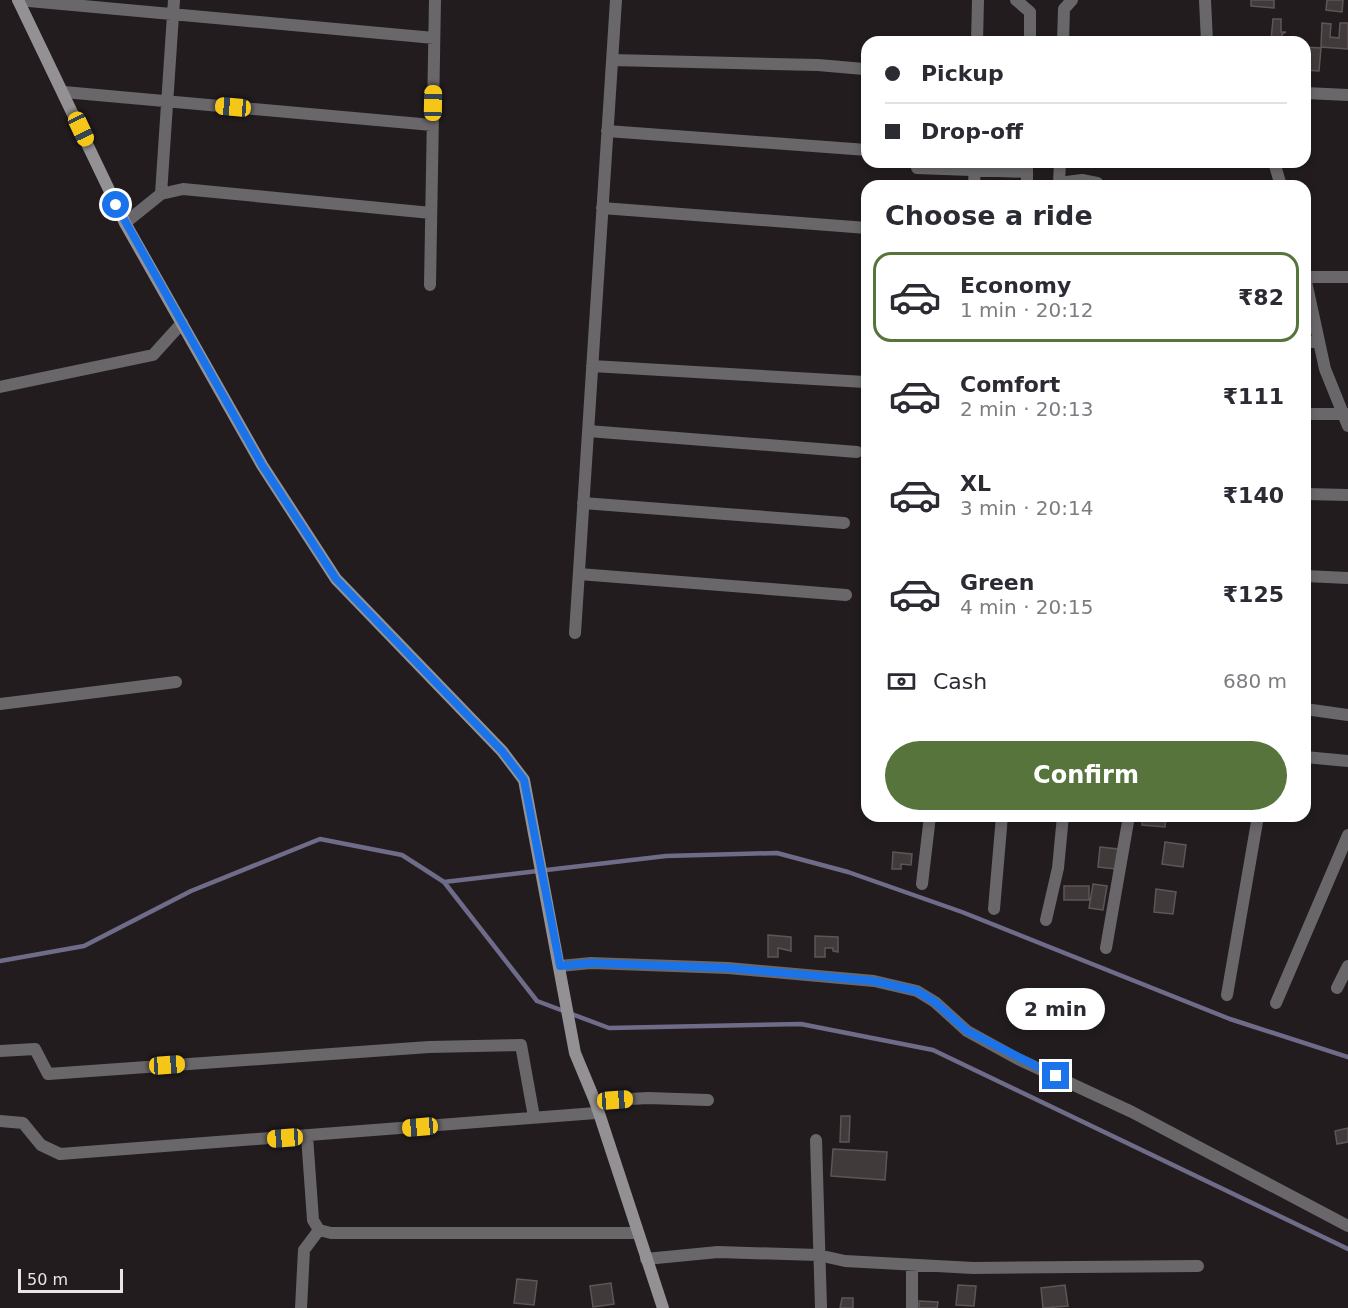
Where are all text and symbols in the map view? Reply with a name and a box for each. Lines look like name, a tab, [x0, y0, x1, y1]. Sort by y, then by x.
text: Pickup	[921, 61, 1004, 86]
car	[424, 85, 442, 121]
car	[214, 96, 252, 118]
car	[65, 109, 97, 149]
text: Drop-off	[921, 119, 1023, 144]
route start	[102, 191, 129, 218]
text: Choose a ride	[885, 200, 1093, 231]
icon: car	[888, 270, 942, 324]
text: Economy	[960, 273, 1071, 298]
text: ₹82	[1238, 285, 1284, 310]
text: 1 min · 20:12	[960, 298, 1094, 322]
icon: car	[888, 369, 942, 423]
text: Comfort	[960, 372, 1060, 397]
text: ₹111	[1223, 384, 1284, 409]
text: 2 min · 20:13	[960, 397, 1094, 421]
icon: car	[888, 468, 942, 522]
text: XL	[960, 471, 991, 496]
text: ₹140	[1223, 483, 1284, 508]
text: 3 min · 20:14	[960, 496, 1094, 520]
icon: car	[888, 567, 942, 621]
text: Green	[960, 570, 1034, 595]
text: ₹125	[1223, 582, 1284, 607]
text: 4 min · 20:15	[960, 595, 1094, 619]
icon: cash	[885, 665, 918, 698]
text: Cash	[933, 669, 987, 694]
text: 680 m	[1223, 669, 1287, 693]
button: Confirm	[885, 741, 1287, 810]
callout: 2 min	[1006, 989, 1106, 1031]
text: 2 min	[1024, 997, 1087, 1021]
car	[148, 1055, 186, 1075]
route end	[1042, 1062, 1069, 1089]
car	[596, 1090, 634, 1110]
car	[401, 1116, 439, 1138]
car	[266, 1128, 304, 1148]
scale bar	[18, 1266, 123, 1294]
text: 50 m	[27, 1270, 68, 1289]

